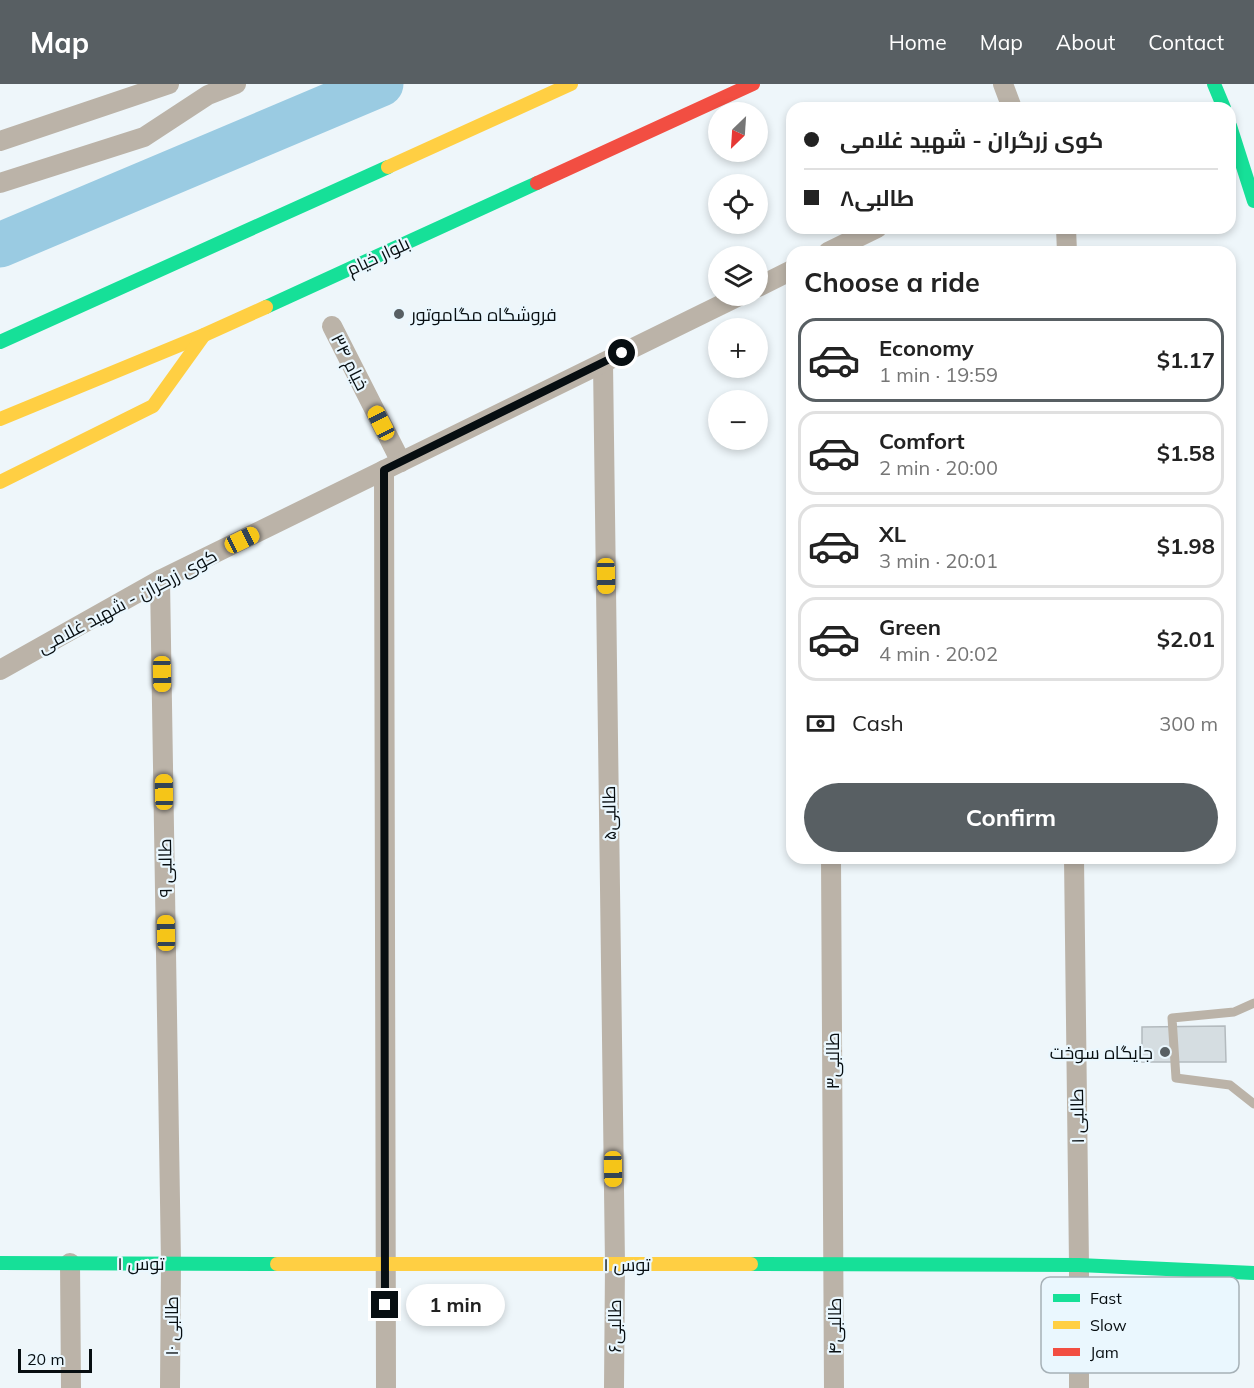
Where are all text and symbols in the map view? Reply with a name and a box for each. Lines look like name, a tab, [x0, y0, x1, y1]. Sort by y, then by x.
text: Map	[30, 25, 89, 60]
text: Home	[889, 29, 947, 55]
text: Map	[980, 29, 1023, 55]
text: About	[1056, 29, 1115, 55]
text: Contact	[1148, 29, 1224, 55]
north arrow	[708, 102, 768, 162]
map controls	[708, 102, 768, 450]
text: کوی زرگران - شهید غلامی	[840, 126, 1103, 154]
button: locate	[708, 174, 768, 234]
text: طالبی۸	[840, 184, 914, 212]
street label: بلوار خیام	[343, 231, 414, 281]
button: layers	[708, 246, 768, 306]
text: Choose a ride	[804, 265, 980, 299]
place label: فروشگاه مگاموتور	[410, 303, 557, 326]
marker: فروشگاه مگاموتور	[392, 307, 406, 321]
button: +	[708, 318, 768, 378]
street label: خیام ۳۴	[325, 330, 374, 395]
icon: car	[807, 333, 861, 387]
text: Economy	[879, 334, 974, 362]
route start	[608, 339, 635, 366]
text: $1.17	[1157, 346, 1215, 374]
text: 1 min · 19:59	[879, 362, 998, 387]
button: −	[708, 390, 768, 450]
car	[365, 403, 397, 443]
icon: car	[807, 426, 861, 480]
text: Comfort	[879, 427, 965, 455]
text: $1.58	[1157, 439, 1215, 467]
text: 2 min · 20:00	[879, 455, 998, 480]
icon: car	[807, 519, 861, 573]
text: XL	[879, 520, 906, 548]
car	[222, 524, 262, 556]
text: $1.98	[1157, 532, 1215, 560]
street label: کوی زرگران - شهید غلامی	[33, 544, 221, 658]
text: 3 min · 20:01	[879, 548, 998, 573]
car	[597, 558, 615, 594]
icon: car	[807, 612, 861, 666]
text: Green	[879, 613, 941, 641]
text: $2.01	[1157, 625, 1215, 653]
text: 4 min · 20:02	[879, 641, 998, 666]
car	[153, 656, 171, 692]
icon: cash	[804, 707, 837, 740]
text: Cash	[852, 709, 904, 737]
text: 300 m	[1159, 711, 1218, 736]
car	[155, 774, 173, 810]
button: Confirm	[804, 783, 1218, 852]
street label: طالبی۵	[597, 785, 621, 841]
street label: طالبی ۹	[153, 838, 177, 898]
car	[157, 915, 175, 951]
street label: طالبی۳	[821, 1032, 844, 1090]
place label: جایگاه سوخت	[1050, 1041, 1153, 1064]
marker: جایگاه سوخت	[1158, 1045, 1172, 1059]
street label: طالبی ۱	[1065, 1088, 1089, 1144]
car	[604, 1151, 622, 1187]
street label: توس ۱	[117, 1252, 165, 1275]
street label: توس ۱	[603, 1253, 651, 1276]
legend	[1041, 1277, 1239, 1373]
callout: 1 min	[406, 1284, 505, 1326]
text: Fast	[1090, 1288, 1122, 1308]
route end	[371, 1291, 398, 1318]
text: 1 min	[429, 1292, 482, 1317]
street label: طالبی ۱۰	[160, 1296, 183, 1356]
street label: طالبی۴	[823, 1298, 846, 1354]
street label: طالبی۶	[603, 1299, 626, 1353]
text: Slow	[1090, 1315, 1127, 1335]
text: Jam	[1090, 1342, 1119, 1362]
scale bar	[18, 1346, 92, 1374]
text: 20 m	[27, 1349, 64, 1369]

